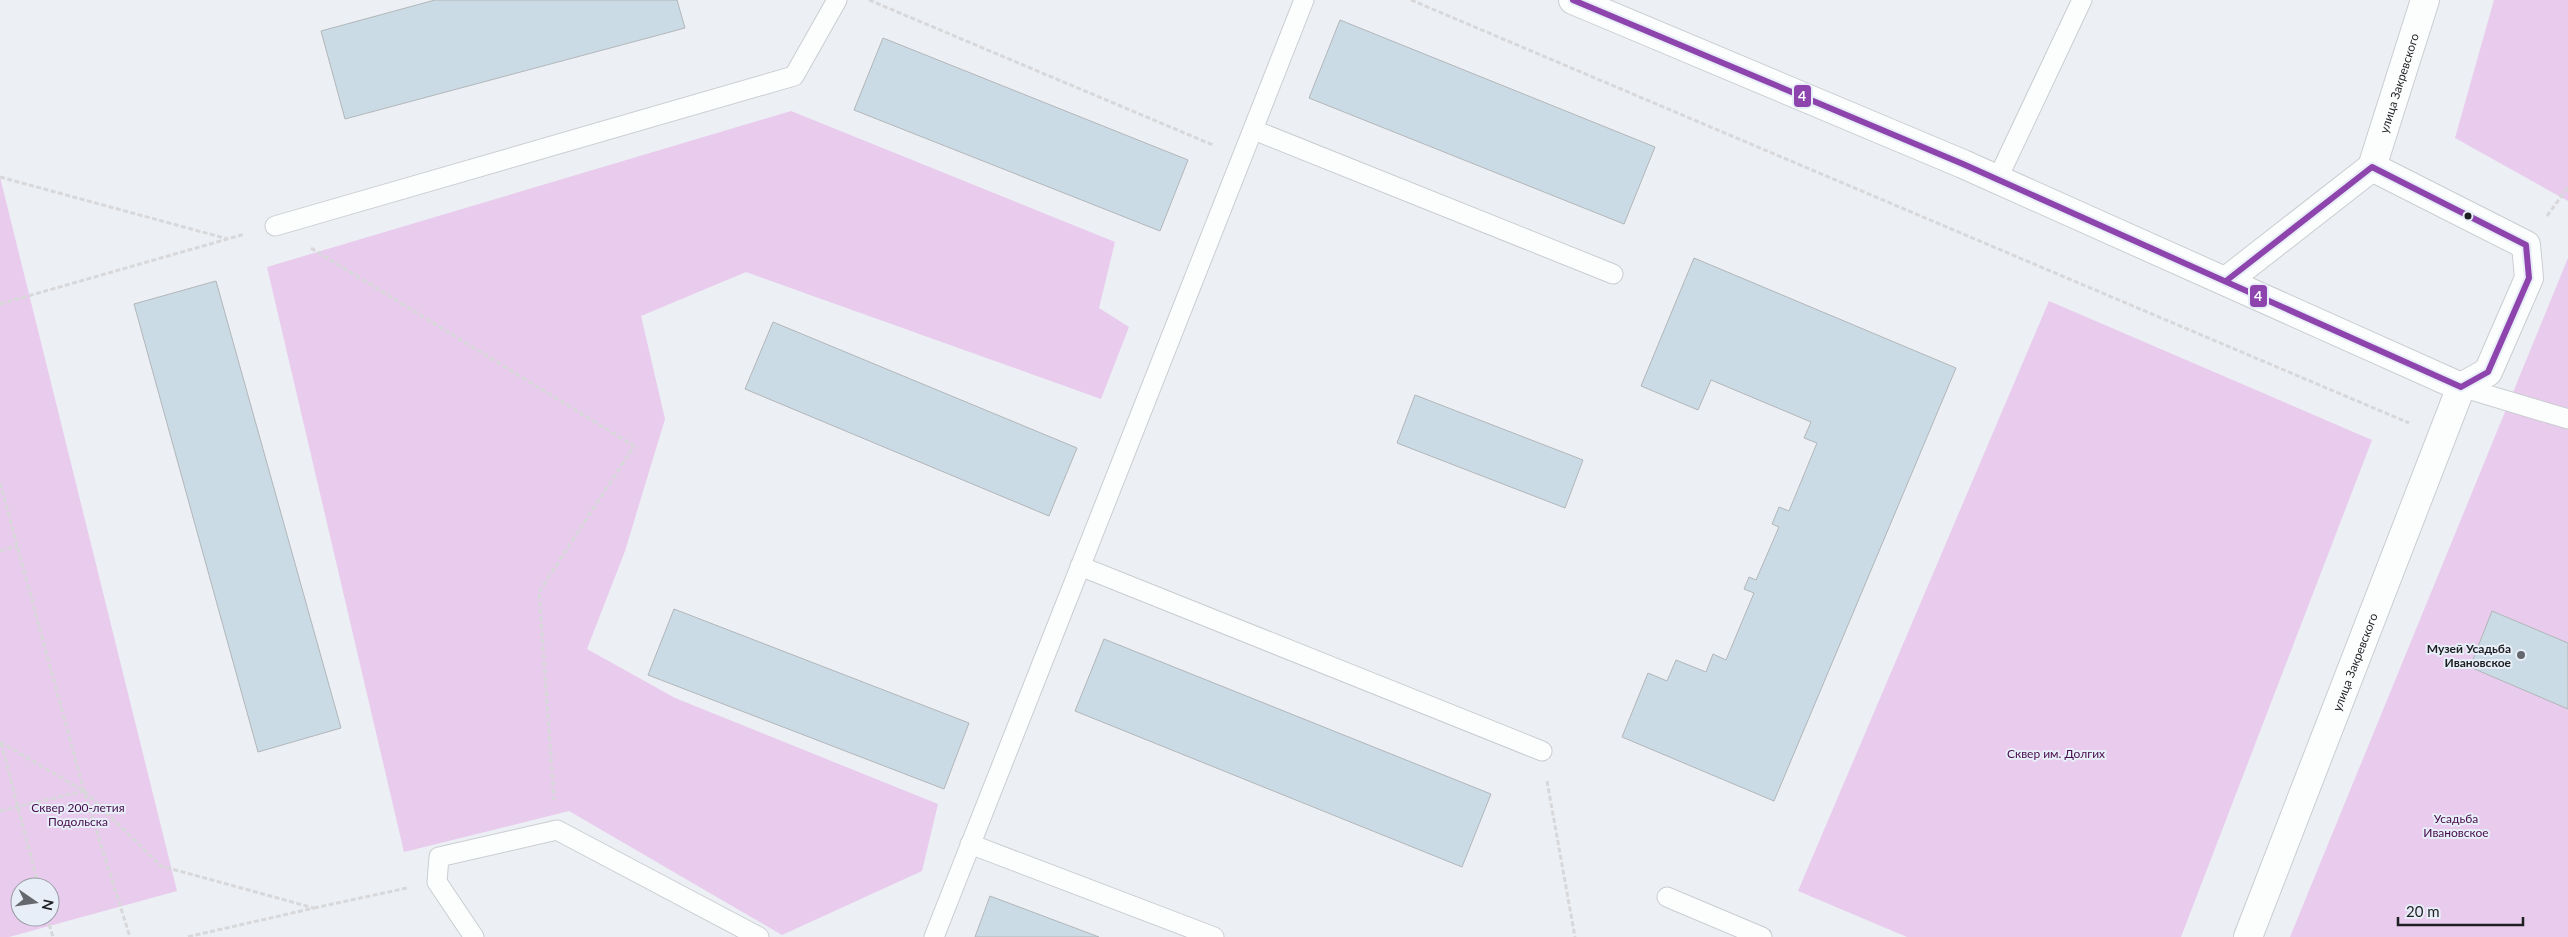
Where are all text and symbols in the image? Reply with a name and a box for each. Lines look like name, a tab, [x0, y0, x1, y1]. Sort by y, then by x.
street label: улица Закревского	[2376, 31, 2422, 135]
line badge: 4	[1793, 84, 1812, 108]
text: 4	[1798, 87, 1806, 104]
unlabelled marker	[2463, 211, 2473, 221]
line badge: 4	[2249, 284, 2268, 308]
text: 4	[2254, 287, 2262, 304]
street label: улица Закревского	[2329, 611, 2380, 713]
place label: Музей Усадьба Ивановское	[2427, 641, 2512, 670]
marker: Музей Усадьба Ивановское	[2515, 649, 2527, 661]
park label: Сквер им. Долгих	[2007, 746, 2105, 761]
park label: Сквер 200-летия Подольска	[31, 800, 125, 829]
park label: Усадьба Ивановское	[2423, 811, 2489, 840]
north arrow	[10, 877, 60, 927]
scale bar	[2398, 894, 2523, 926]
text: N	[39, 898, 58, 912]
text: 20 m	[2406, 902, 2440, 920]

